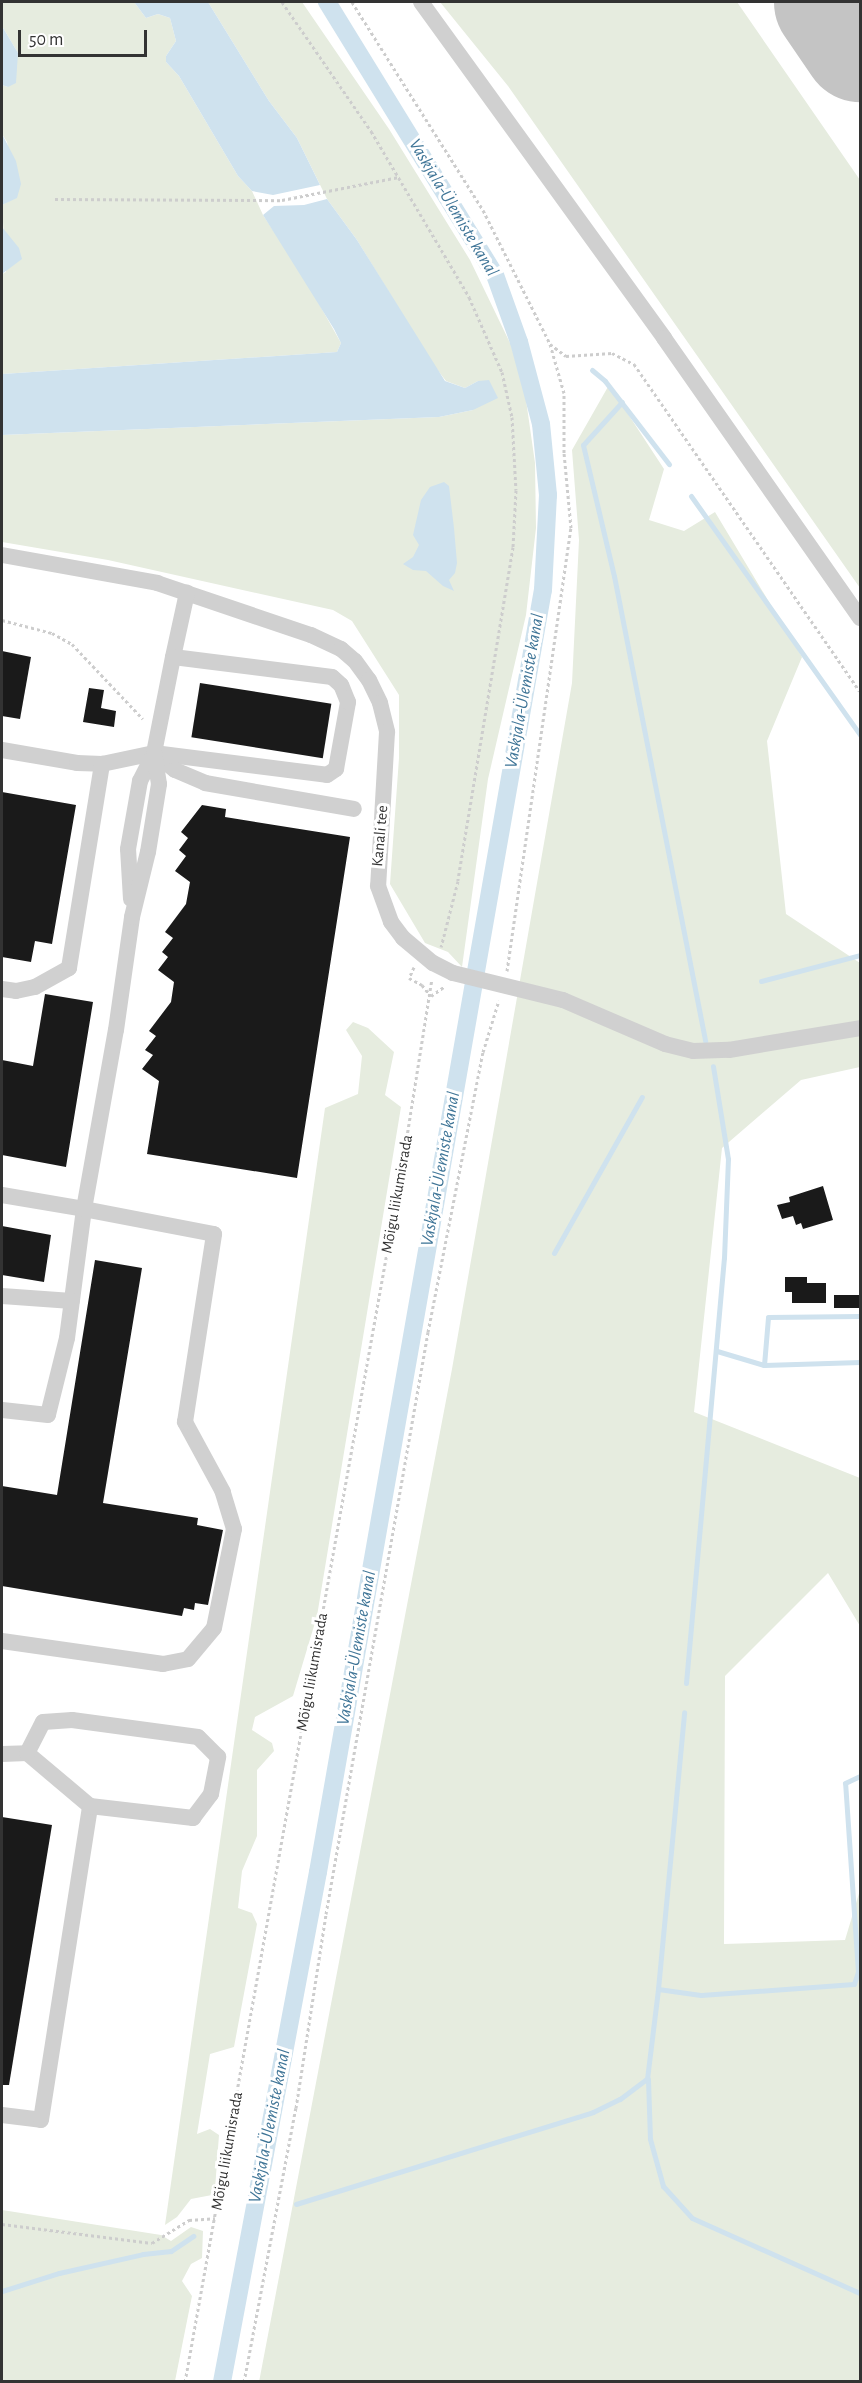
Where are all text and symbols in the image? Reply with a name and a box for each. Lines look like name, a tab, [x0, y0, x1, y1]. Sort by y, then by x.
scale bar	[21, 18, 150, 56]
text: 50 m	[29, 31, 63, 49]
water label: Vaskjala-Ülemiste kanal	[403, 135, 503, 281]
water label: Vaskjala-Ülemiste kanal	[501, 612, 549, 770]
street label: Kanali tee	[368, 804, 392, 868]
water label: Vaskjala-Ülemiste kanal	[417, 1090, 465, 1248]
street label: Mõigu liikumisrada	[377, 1133, 417, 1255]
water label: Vaskjala-Ülemiste kanal	[333, 1569, 381, 1727]
street label: Mõigu liikumisrada	[292, 1611, 332, 1733]
water label: Vaskjala-Ülemiste kanal	[244, 2047, 296, 2205]
street label: Mõigu liikumisrada	[207, 2090, 247, 2212]

